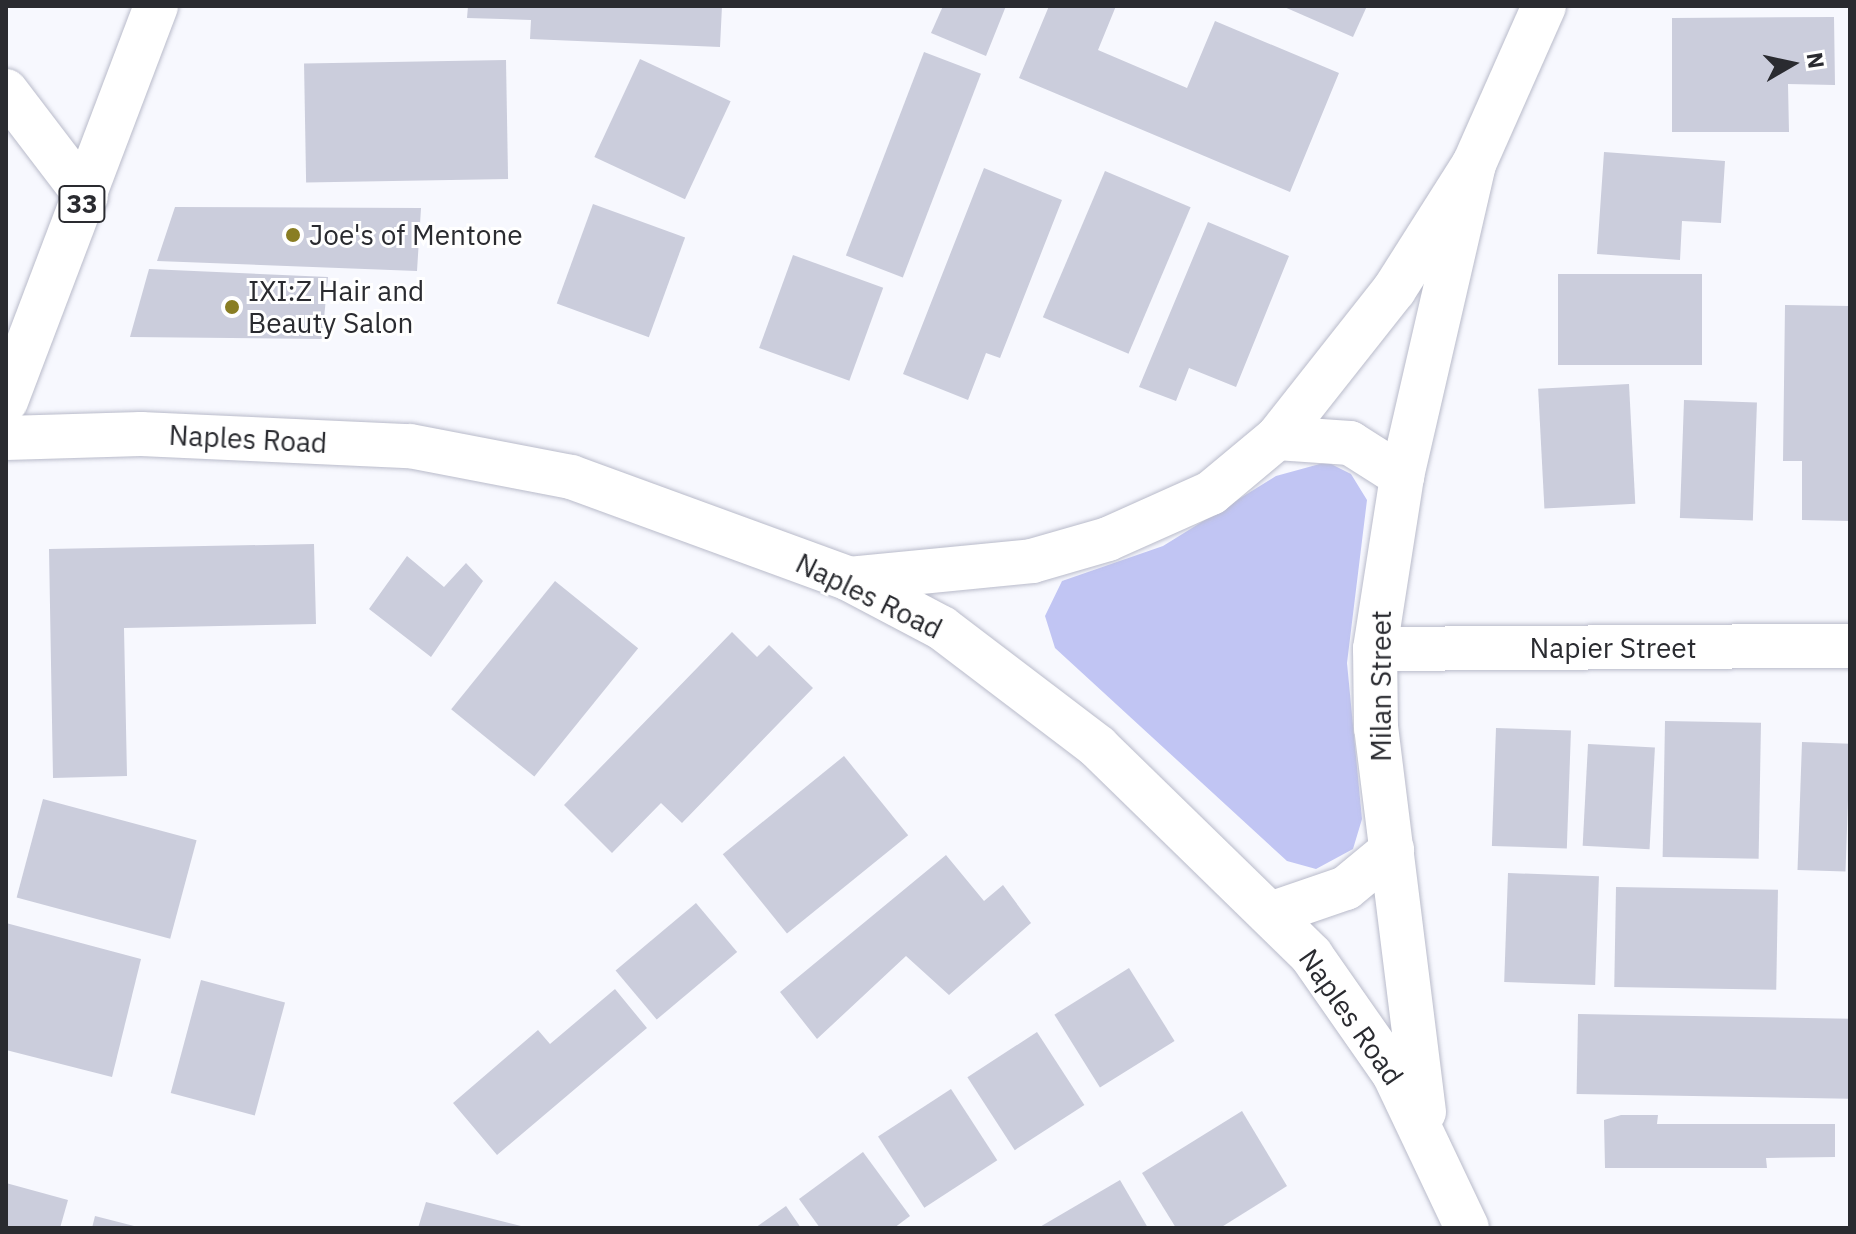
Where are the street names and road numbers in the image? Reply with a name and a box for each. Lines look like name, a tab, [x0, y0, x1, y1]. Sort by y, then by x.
road number: 33	[58, 182, 106, 226]
street label: Naples Road	[168, 418, 328, 460]
street label: Naples Road	[790, 546, 948, 646]
street label: Milan Street	[1364, 610, 1398, 762]
street label: Napier Street	[1529, 631, 1697, 665]
street label: Naples Road	[1292, 942, 1410, 1092]

